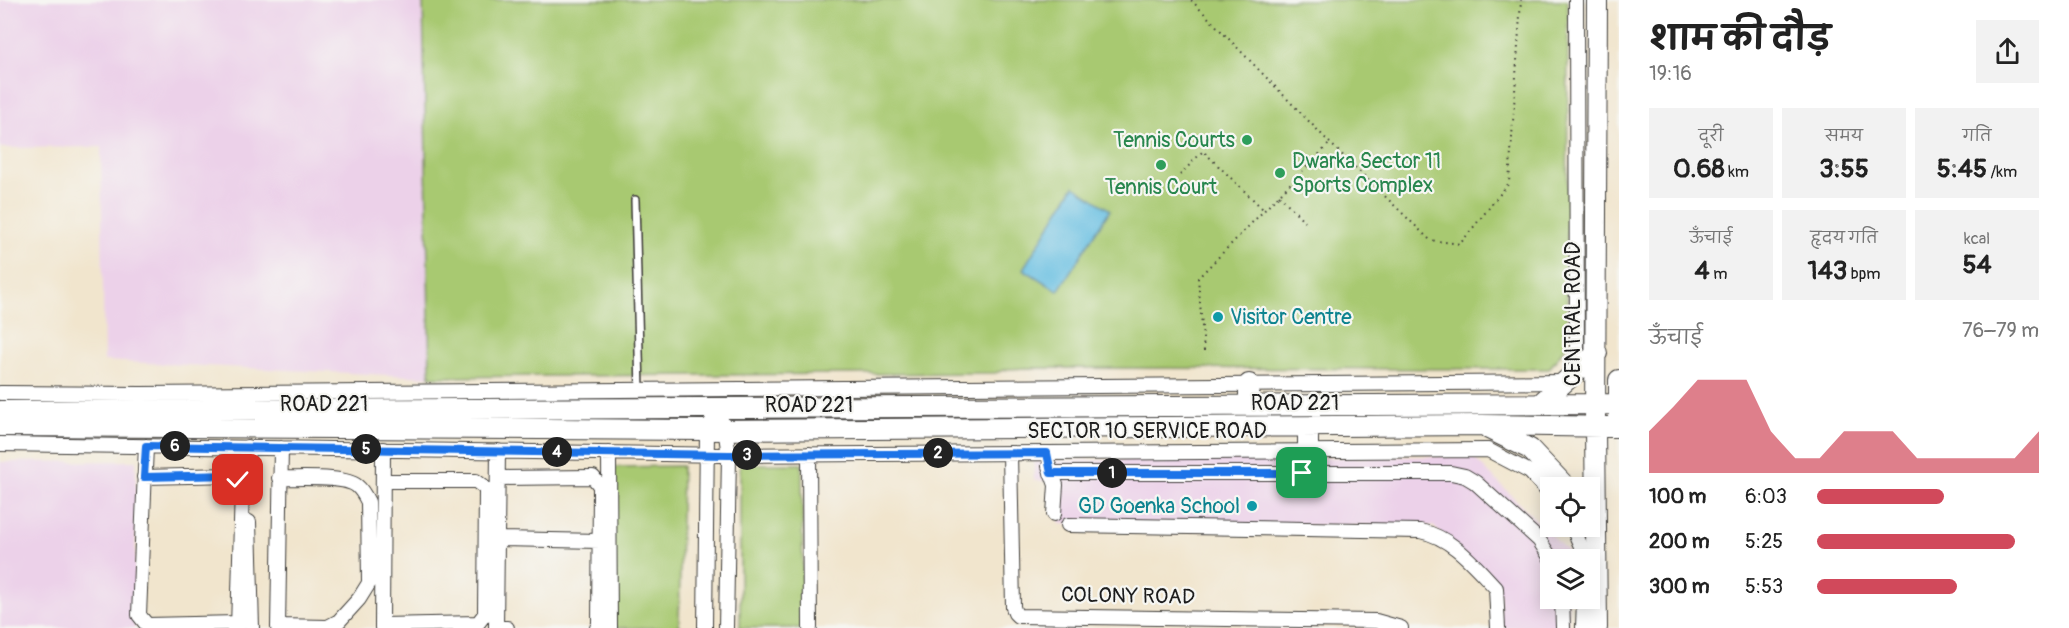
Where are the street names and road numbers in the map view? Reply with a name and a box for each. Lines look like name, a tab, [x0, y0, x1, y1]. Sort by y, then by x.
street label: CENTRAL ROAD	[1560, 242, 1587, 386]
street label: ROAD 221	[1251, 390, 1339, 417]
street label: ROAD 221	[280, 391, 368, 418]
street label: ROAD 221	[765, 392, 853, 419]
street label: SECTOR 10 SERVICE ROAD	[1027, 418, 1267, 445]
street label: COLONY ROAD	[1061, 581, 1195, 611]

